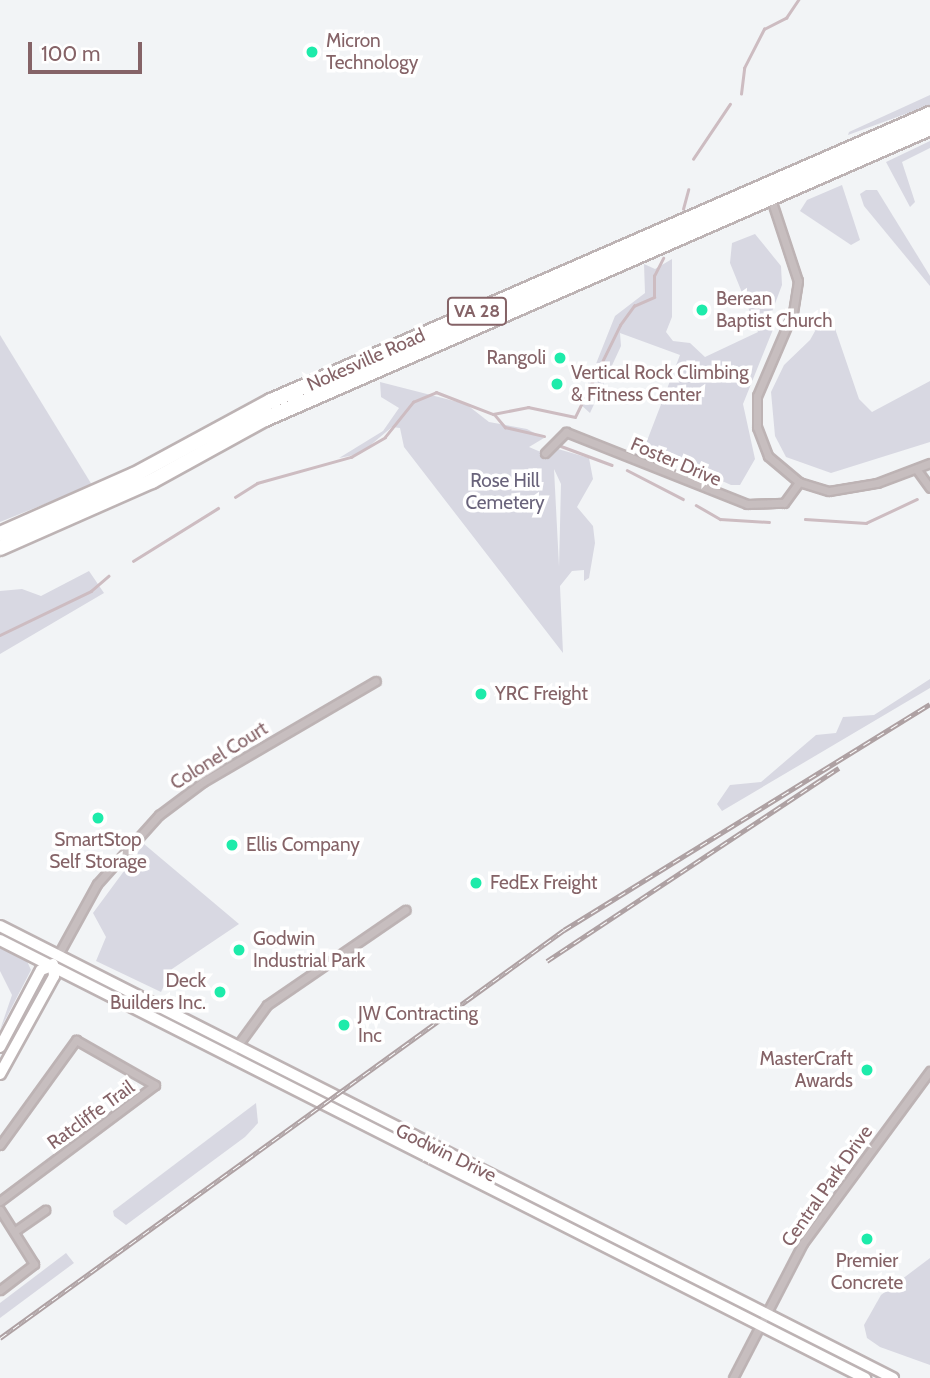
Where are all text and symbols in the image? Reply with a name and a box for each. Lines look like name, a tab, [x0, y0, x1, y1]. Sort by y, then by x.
scale bar	[32, 28, 145, 72]
place label: Micron Technology	[326, 30, 418, 74]
text: 100 m	[41, 41, 100, 66]
marker: Micron Technology	[304, 44, 320, 60]
place label: Berean Baptist Church	[716, 288, 833, 332]
road number: VA 28	[446, 296, 508, 326]
marker: Berean Baptist Church	[694, 302, 710, 318]
street label: Nokesville Road	[303, 324, 429, 396]
place label: Rangoli	[486, 347, 546, 369]
marker: Rangoli	[552, 350, 568, 366]
place label: Vertical Rock Climbing & Fitness Center	[571, 362, 749, 406]
marker: Vertical Rock Climbing & Fitness Center	[549, 376, 565, 392]
street label: Foster Drive	[627, 433, 725, 491]
park label: Rose Hill Cemetery	[465, 470, 545, 514]
place label: YRC Freight	[495, 683, 588, 705]
marker: YRC Freight	[473, 686, 489, 702]
street label: Colonel Court	[166, 717, 272, 795]
marker: SmartStop Self Storage	[90, 810, 106, 826]
place label: SmartStop Self Storage	[49, 829, 147, 873]
place label: Ellis Company	[246, 834, 360, 856]
marker: Ellis Company	[224, 837, 240, 853]
place label: FedEx Freight	[490, 872, 598, 894]
marker: FedEx Freight	[468, 875, 484, 891]
place label: Godwin Industrial Park	[253, 928, 365, 972]
marker: Godwin Industrial Park	[231, 942, 247, 958]
place label: Deck Builders Inc.	[110, 970, 206, 1014]
marker: Deck Builders Inc.	[212, 984, 228, 1000]
place label: JW Contracting Inc	[358, 1003, 478, 1047]
marker: JW Contracting Inc	[336, 1017, 352, 1033]
place label: MasterCraft Awards	[759, 1048, 853, 1092]
marker: MasterCraft Awards	[859, 1062, 875, 1078]
street label: Ratcliffe Trail	[43, 1076, 139, 1154]
street label: Godwin Drive	[392, 1119, 500, 1187]
street label: Central Park Drive	[777, 1121, 877, 1251]
marker: Premier Concrete	[859, 1231, 875, 1247]
place label: Premier Concrete	[831, 1250, 903, 1294]

